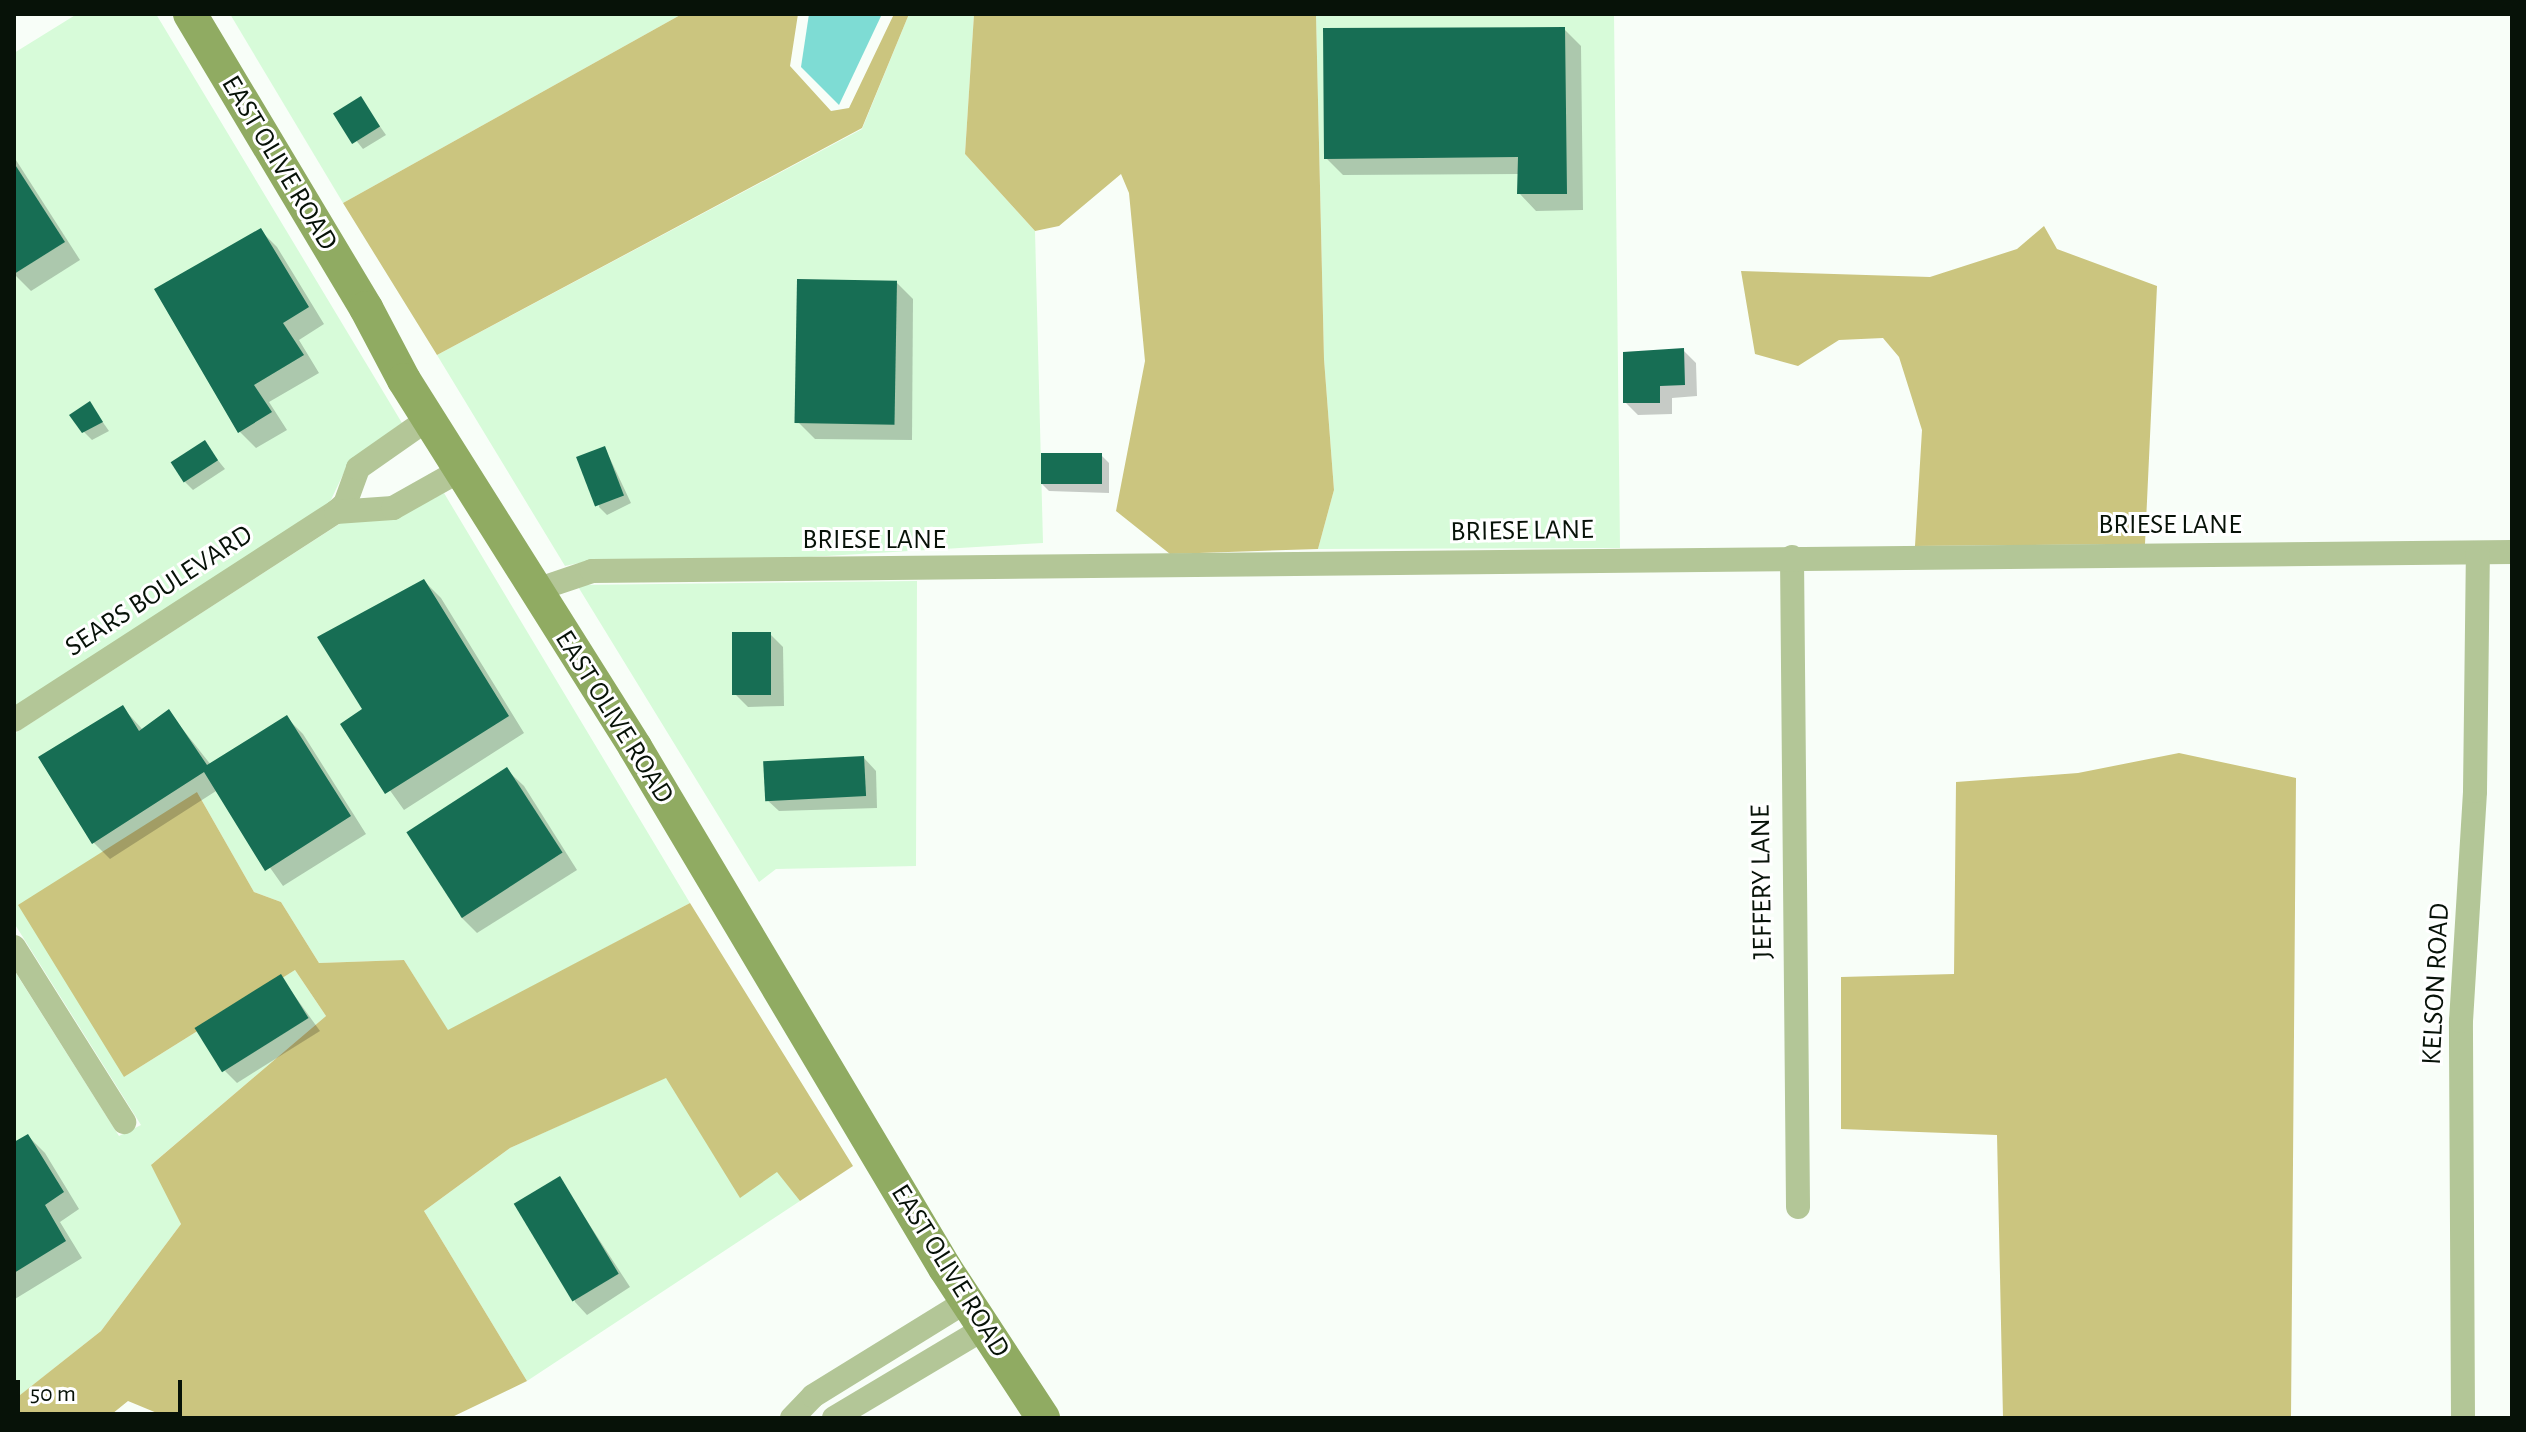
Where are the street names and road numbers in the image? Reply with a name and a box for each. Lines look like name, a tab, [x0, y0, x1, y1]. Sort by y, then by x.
street label: EAST OLIVE ROAD	[214, 69, 344, 257]
street label: BRIESE LANE	[2098, 508, 2242, 542]
street label: BRIESE LANE	[1450, 513, 1594, 549]
street label: SEARS BOULEVARD	[59, 518, 259, 664]
street label: BRIESE LANE	[802, 523, 946, 557]
street label: EAST OLIVE ROAD	[547, 624, 681, 810]
street label: JEFFERY LANE	[1744, 804, 1780, 960]
street label: KELSON ROAD	[2415, 902, 2457, 1066]
street label: EAST OLIVE ROAD	[883, 1178, 1017, 1364]

